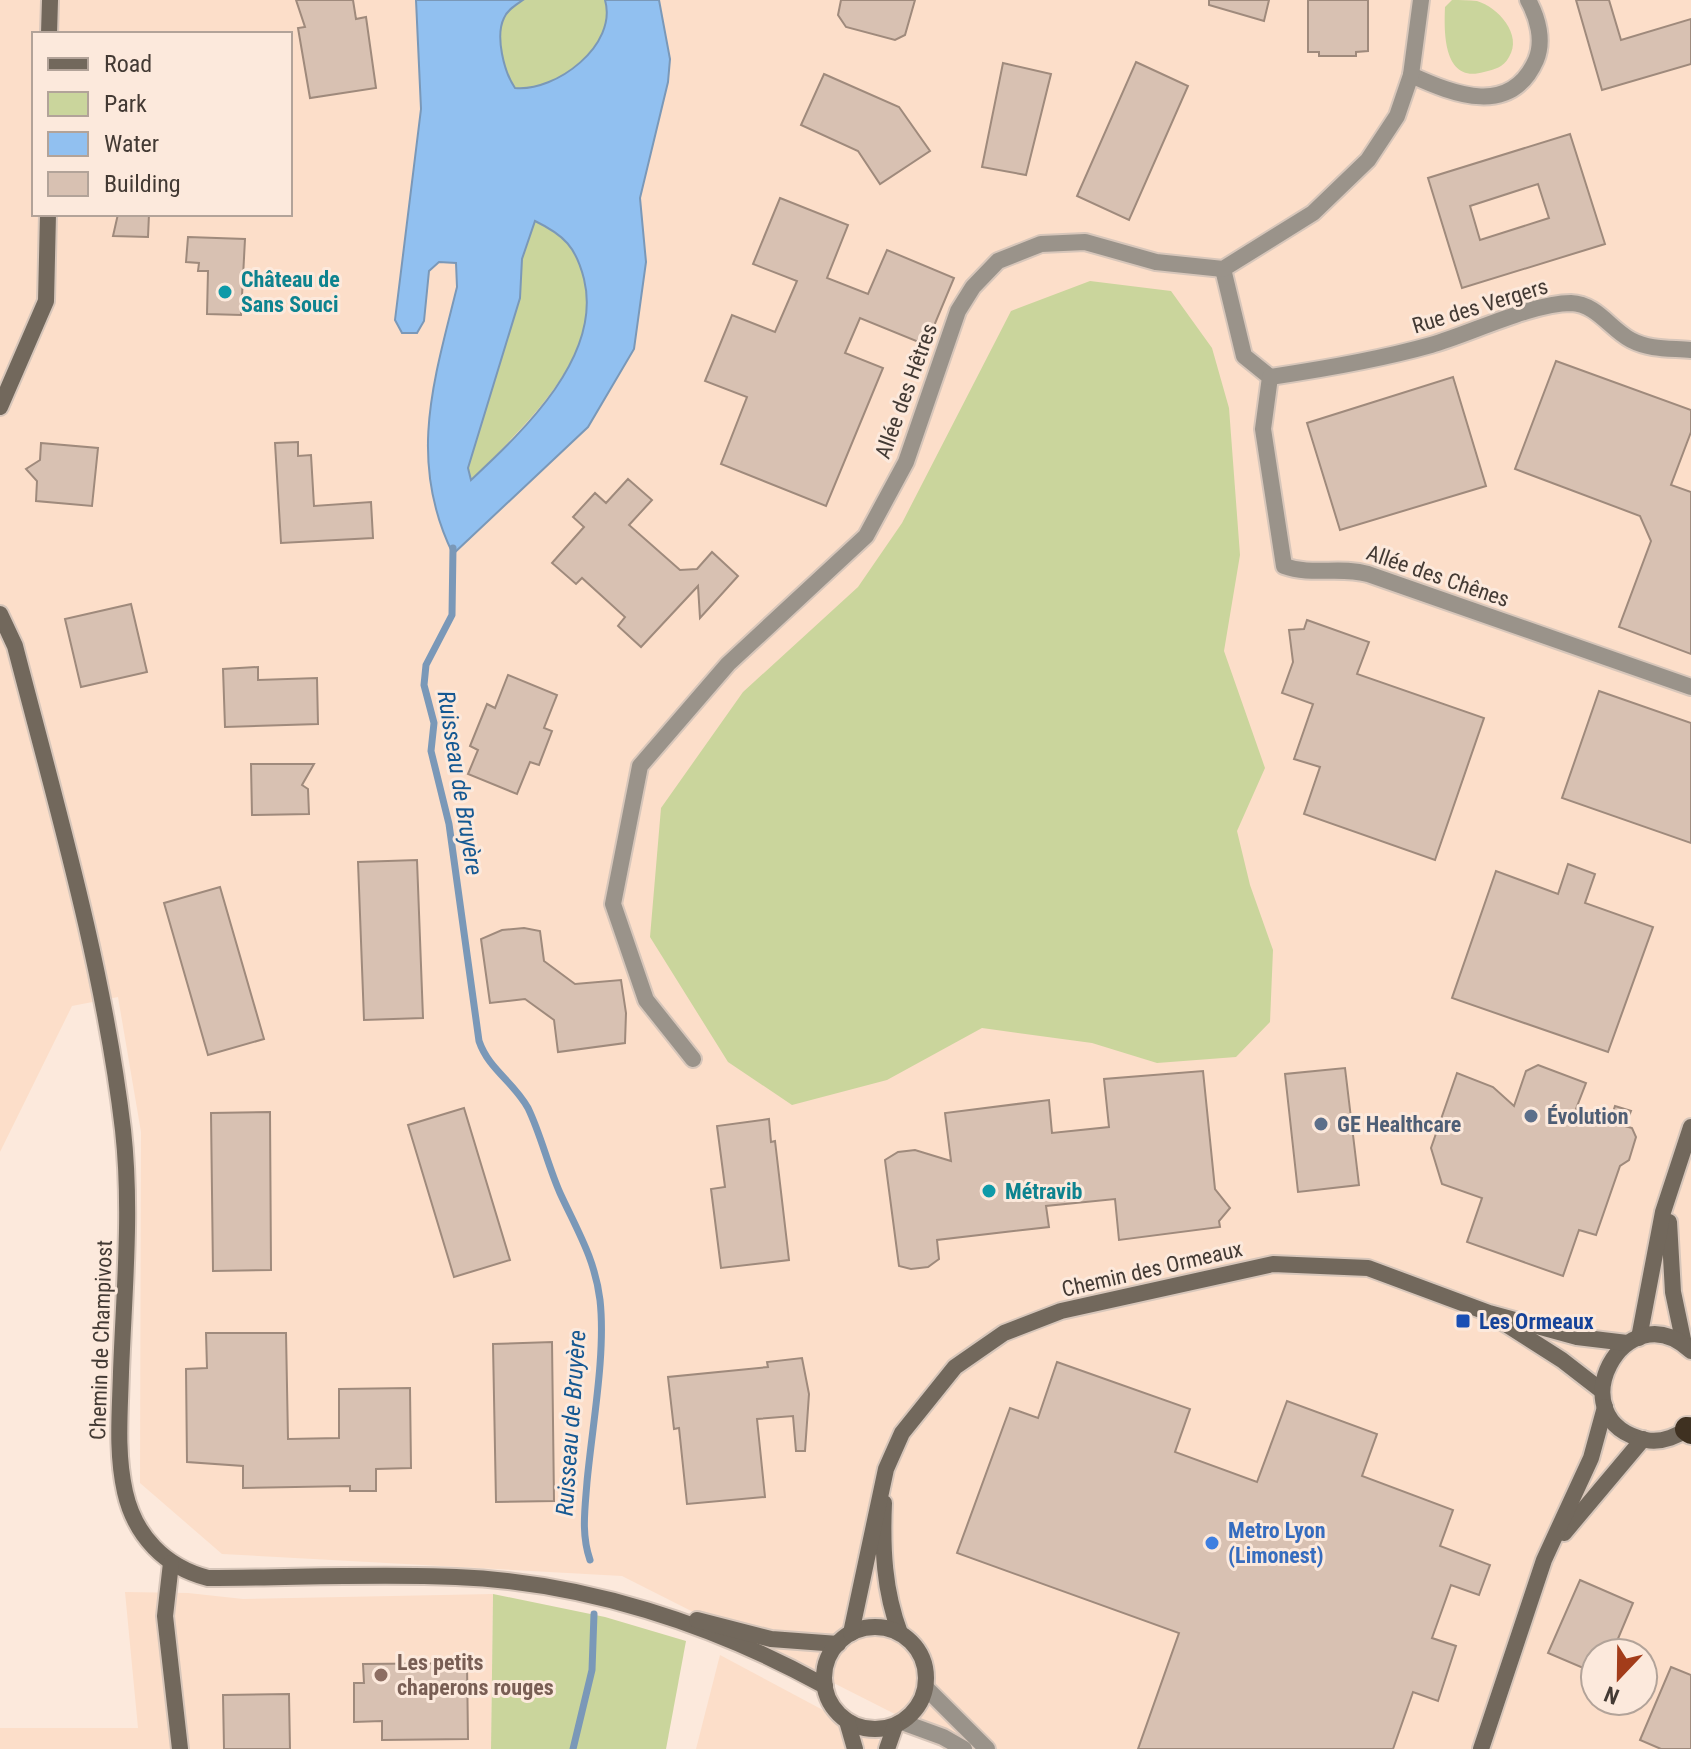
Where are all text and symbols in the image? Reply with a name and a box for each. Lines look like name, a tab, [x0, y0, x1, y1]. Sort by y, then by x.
legend	[32, 32, 292, 216]
text: Road	[104, 50, 152, 78]
text: Park	[104, 90, 147, 118]
text: Water	[104, 130, 159, 158]
text: Building	[104, 170, 181, 198]
place label: Château de Sans Souci	[241, 267, 340, 317]
street label: Rue des Vergers	[1409, 273, 1551, 339]
marker: Château de Sans Souci	[216, 283, 234, 301]
street label: Allée des Hêtres	[870, 320, 942, 462]
street label: Allée des Chênes	[1363, 540, 1513, 612]
water label: Ruisseau de Bruyère	[432, 689, 488, 877]
place label: Évolution	[1547, 1104, 1629, 1129]
marker: Évolution	[1522, 1107, 1540, 1125]
place label: GE Healthcare	[1337, 1112, 1461, 1137]
marker: GE Healthcare	[1312, 1115, 1330, 1133]
place label: Métravib	[1005, 1179, 1083, 1204]
marker: Métravib	[980, 1182, 998, 1200]
street label: Chemin des Ormeaux	[1059, 1236, 1245, 1302]
street label: Chemin de Champivost	[85, 1240, 117, 1440]
place label: Les Ormeaux	[1479, 1309, 1594, 1334]
marker: Les Ormeaux	[1454, 1312, 1472, 1330]
water label: Ruisseau de Bruyère	[551, 1329, 591, 1517]
place label: Metro Lyon (Limonest)	[1228, 1518, 1326, 1568]
marker: Metro Lyon (Limonest)	[1203, 1534, 1221, 1552]
north arrow	[1579, 1637, 1659, 1717]
place label: Les petits chaperons rouges	[397, 1650, 554, 1700]
marker: Les petits chaperons rouges	[372, 1666, 390, 1684]
text: N	[1601, 1681, 1623, 1709]

